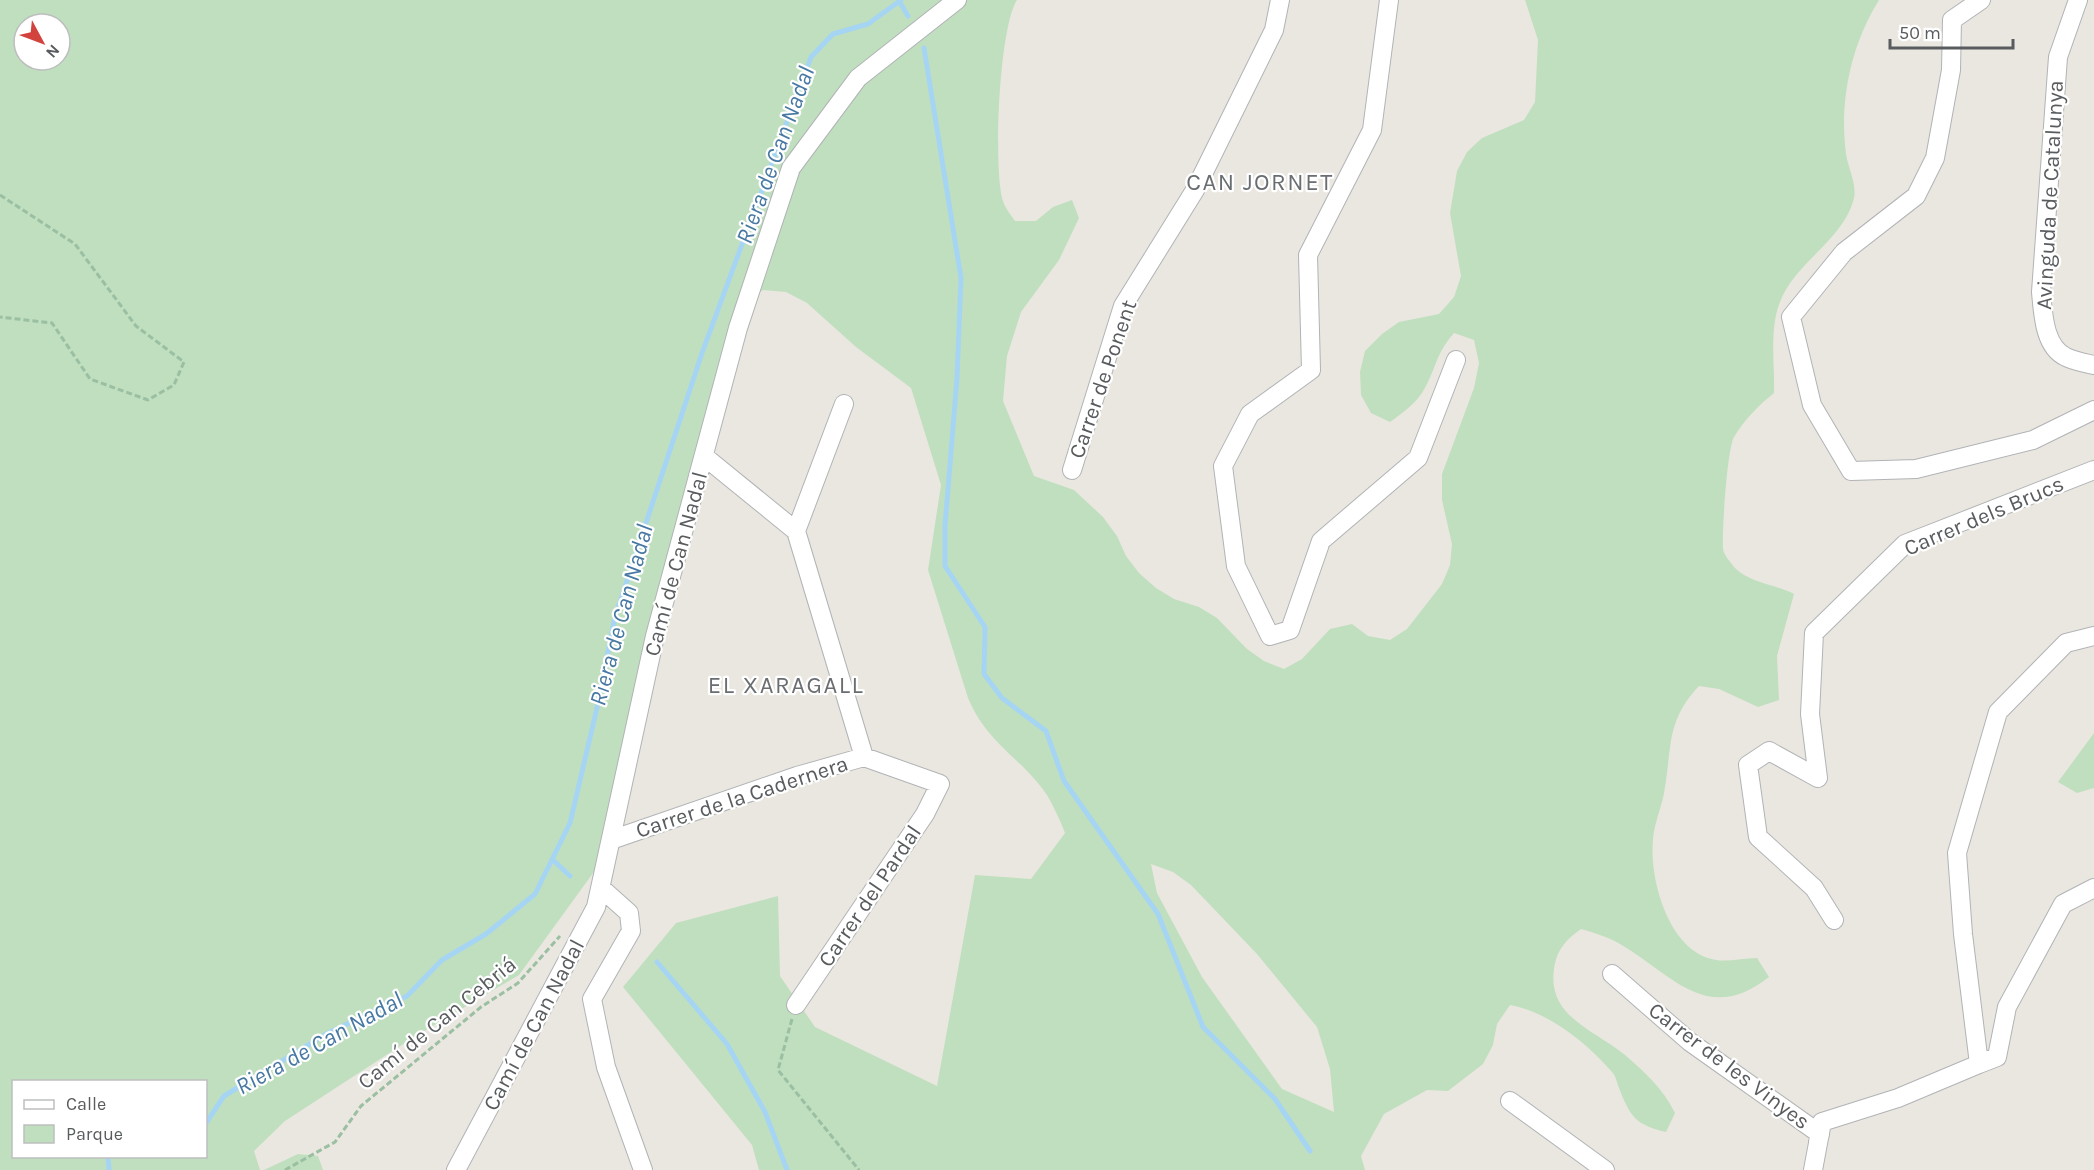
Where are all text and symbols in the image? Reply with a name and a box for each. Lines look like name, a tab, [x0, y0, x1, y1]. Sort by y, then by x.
north arrow	[12, 12, 72, 72]
scale bar	[1890, 12, 2013, 50]
text: 50 m	[1899, 22, 1941, 44]
text: N	[42, 41, 64, 62]
water label: Riera de Can Nadal	[730, 62, 820, 248]
street label: Avinguda de Catalunya	[2031, 80, 2069, 310]
district label: CAN JORNET	[1186, 168, 1334, 196]
street label: Carrer de Ponent	[1064, 296, 1142, 462]
street label: Camí de Can Nadal	[639, 469, 713, 659]
street label: Carrer dels Brucs	[1900, 471, 2068, 561]
water label: Riera de Can Nadal	[583, 521, 659, 709]
district label: EL XARAGALL	[708, 671, 864, 699]
street label: Carrer de la Cadernera	[633, 750, 851, 844]
street label: Carrer del Pardal	[813, 820, 927, 972]
street label: Camí de Can Nadal	[478, 935, 590, 1115]
street label: Camí de Can Cebriá	[353, 951, 521, 1095]
water label: Riera de Can Nadal	[231, 985, 407, 1101]
street label: Carrer de les Vinyes	[1643, 997, 1815, 1135]
legend	[12, 1080, 207, 1158]
text: Calle	[66, 1093, 106, 1115]
text: Parque	[66, 1123, 123, 1145]

